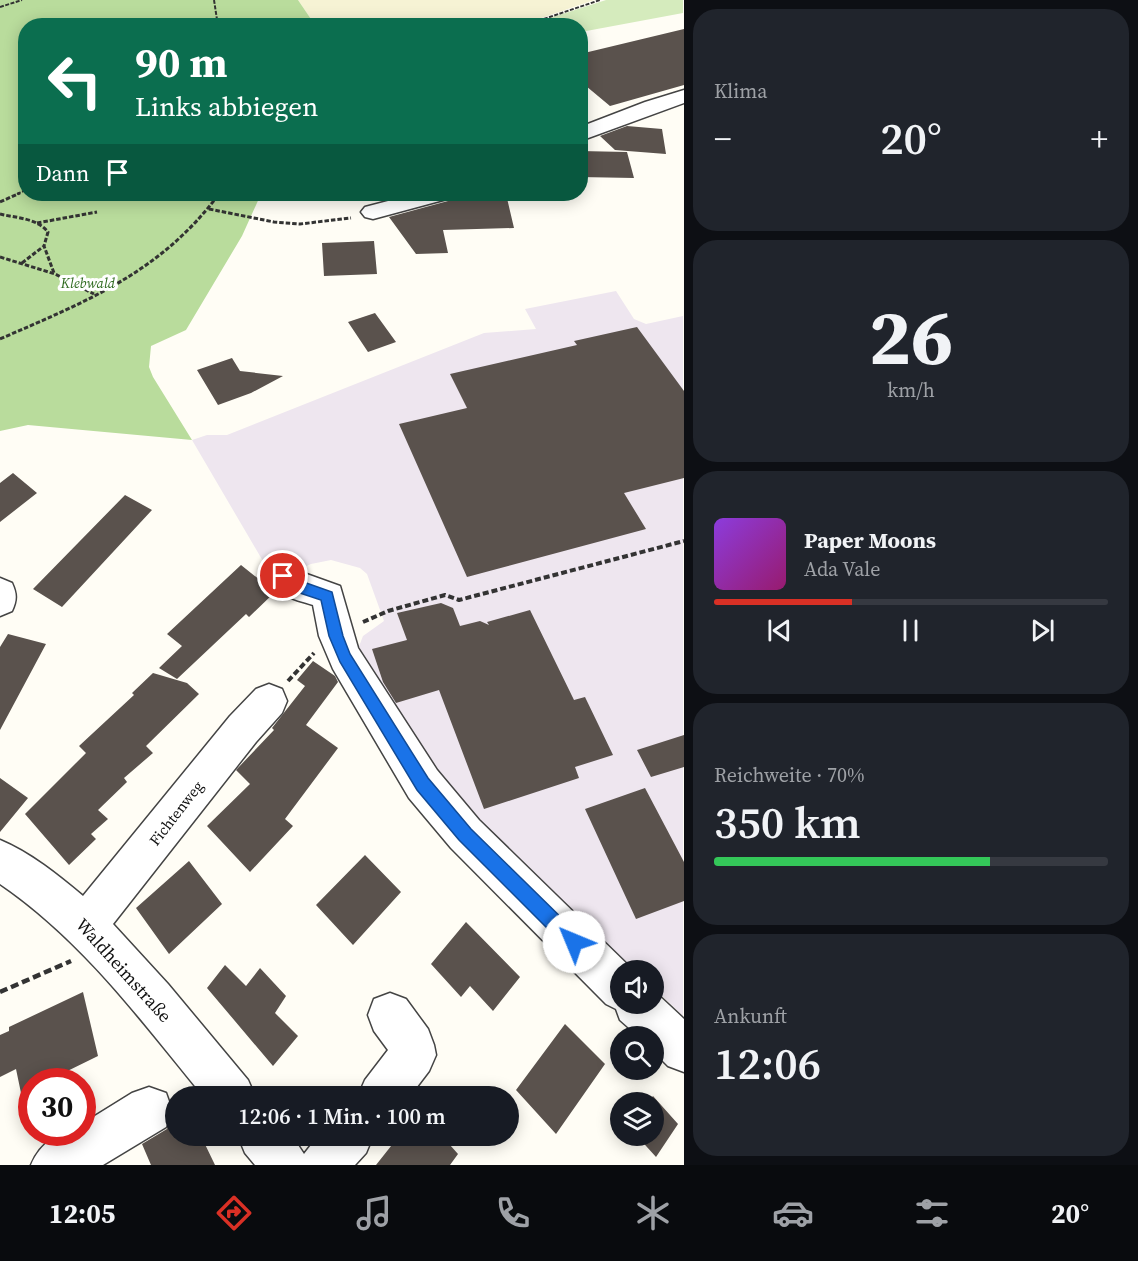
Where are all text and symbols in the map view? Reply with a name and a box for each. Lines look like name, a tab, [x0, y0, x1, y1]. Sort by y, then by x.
text: 90 m	[135, 33, 228, 91]
icon: left	[36, 42, 114, 120]
text: Klima	[714, 77, 767, 105]
text: Links abbiegen	[135, 88, 318, 125]
text: 20°	[880, 107, 942, 169]
text: −	[714, 116, 732, 161]
text: +	[1091, 116, 1108, 161]
icon: arrive	[101, 156, 134, 189]
text: Dann	[36, 158, 89, 188]
park label: Klebwald	[60, 273, 116, 293]
text: 26	[869, 283, 953, 390]
text: km/h	[887, 376, 935, 404]
text: Paper Moons	[804, 525, 936, 555]
pin	[257, 550, 308, 601]
text: Ada Vale	[804, 555, 880, 583]
icon: arrive	[266, 559, 299, 592]
icon: previous	[763, 614, 796, 647]
icon: pause	[894, 614, 927, 647]
icon: next	[1026, 614, 1059, 647]
text: Reichweite · 70%	[714, 761, 865, 789]
street label: Fichtenweg	[144, 776, 208, 850]
text: 350 km	[714, 791, 861, 853]
position arrow	[542, 910, 606, 974]
street label: Waldheimstraße	[70, 912, 178, 1028]
map controls	[610, 960, 664, 1146]
button: sound	[610, 960, 664, 1014]
text: Ankunft	[714, 1002, 787, 1030]
button: search	[610, 1026, 664, 1080]
text: 12:06	[714, 1032, 821, 1094]
speed limit sign: 30	[18, 1068, 96, 1146]
button: layers	[610, 1092, 664, 1146]
text: 12:06 · 1 Min. · 100 m	[238, 1101, 446, 1131]
icon: directions	[213, 1192, 255, 1234]
icon: music	[353, 1192, 395, 1234]
icon: phone	[492, 1192, 534, 1234]
icon: climate	[632, 1192, 674, 1234]
icon: car	[772, 1192, 814, 1234]
icon: filters	[911, 1192, 953, 1234]
text: 12:05	[49, 1195, 115, 1232]
text: 20°	[1051, 1195, 1089, 1232]

